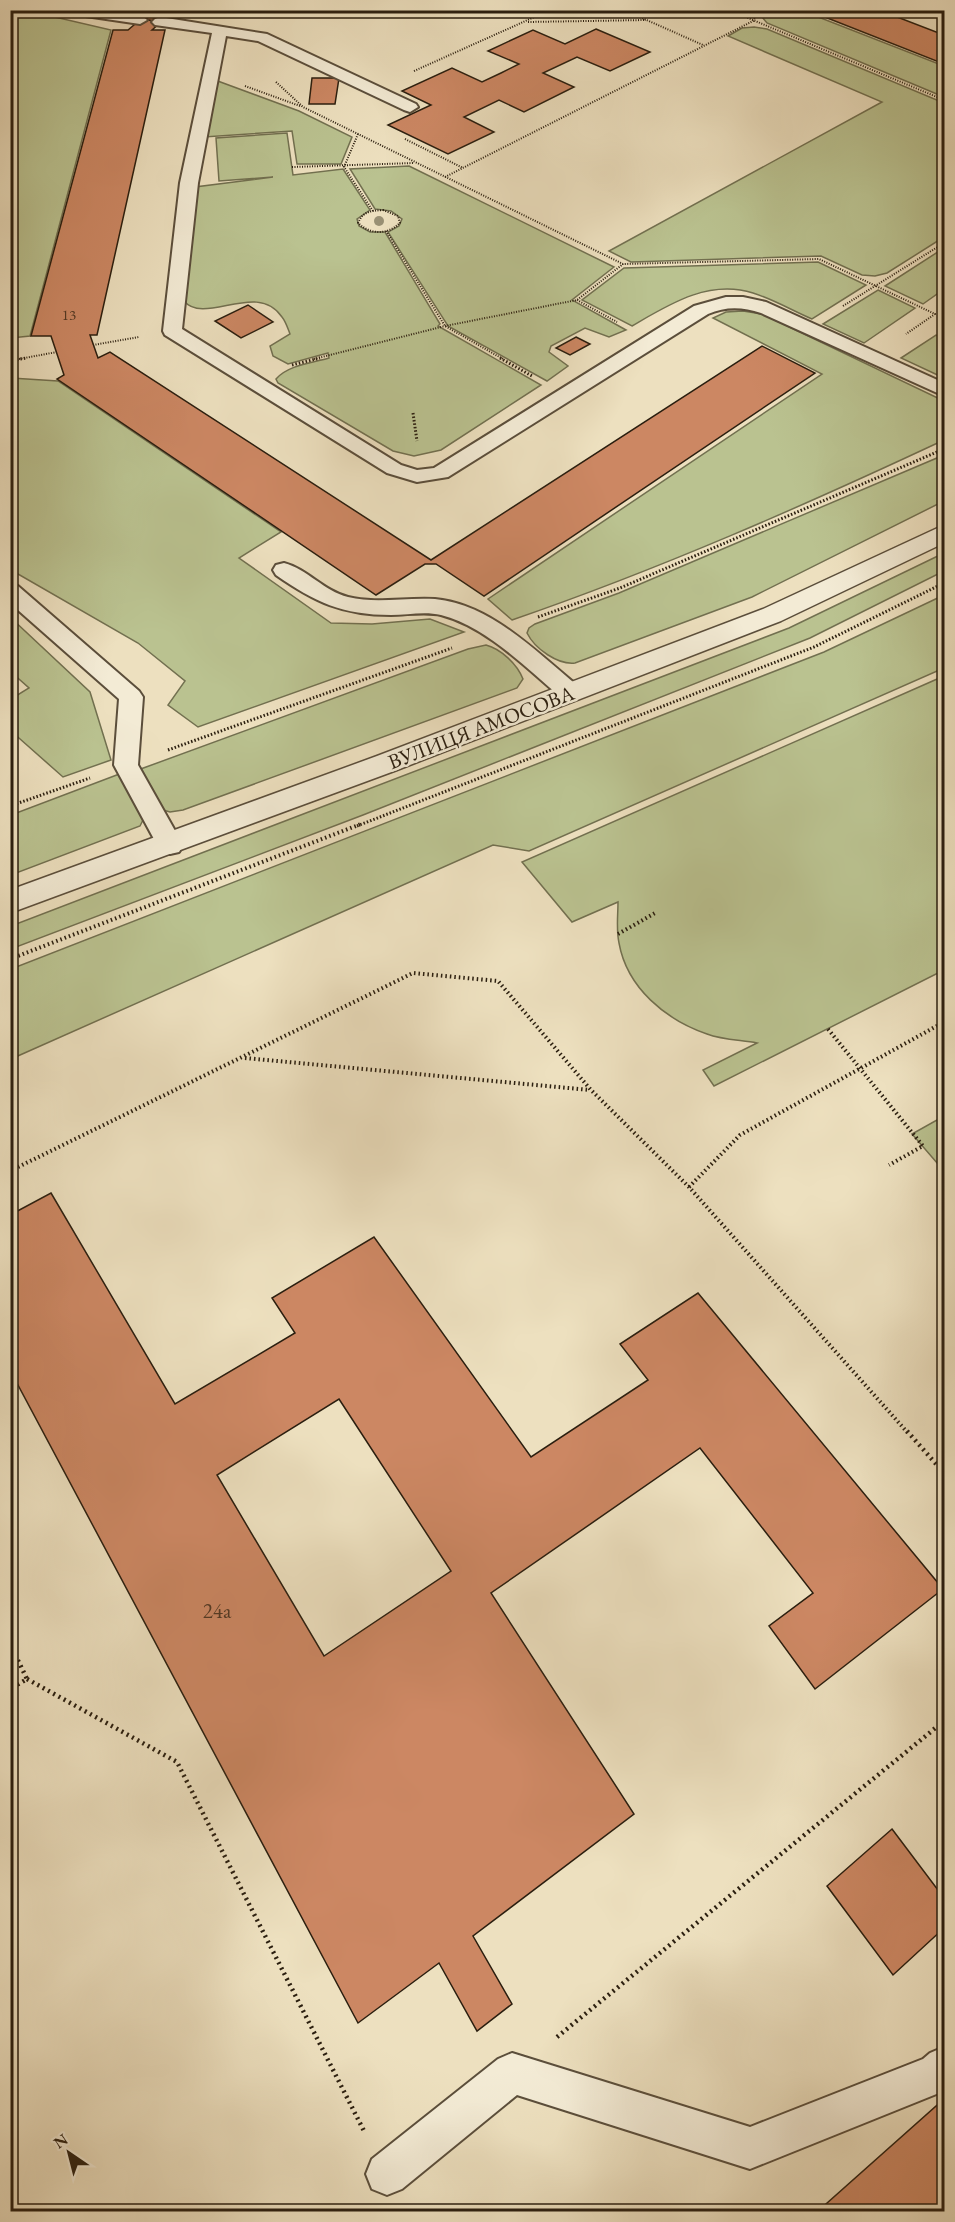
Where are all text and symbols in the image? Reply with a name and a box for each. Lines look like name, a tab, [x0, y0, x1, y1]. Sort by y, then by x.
house number: 13	[62, 305, 76, 324]
street label: ВУЛИЦЯ АМОСОВА	[384, 679, 579, 775]
house number: 24а	[203, 1597, 232, 1624]
north arrow	[39, 2123, 99, 2183]
text: N	[49, 2129, 72, 2153]

